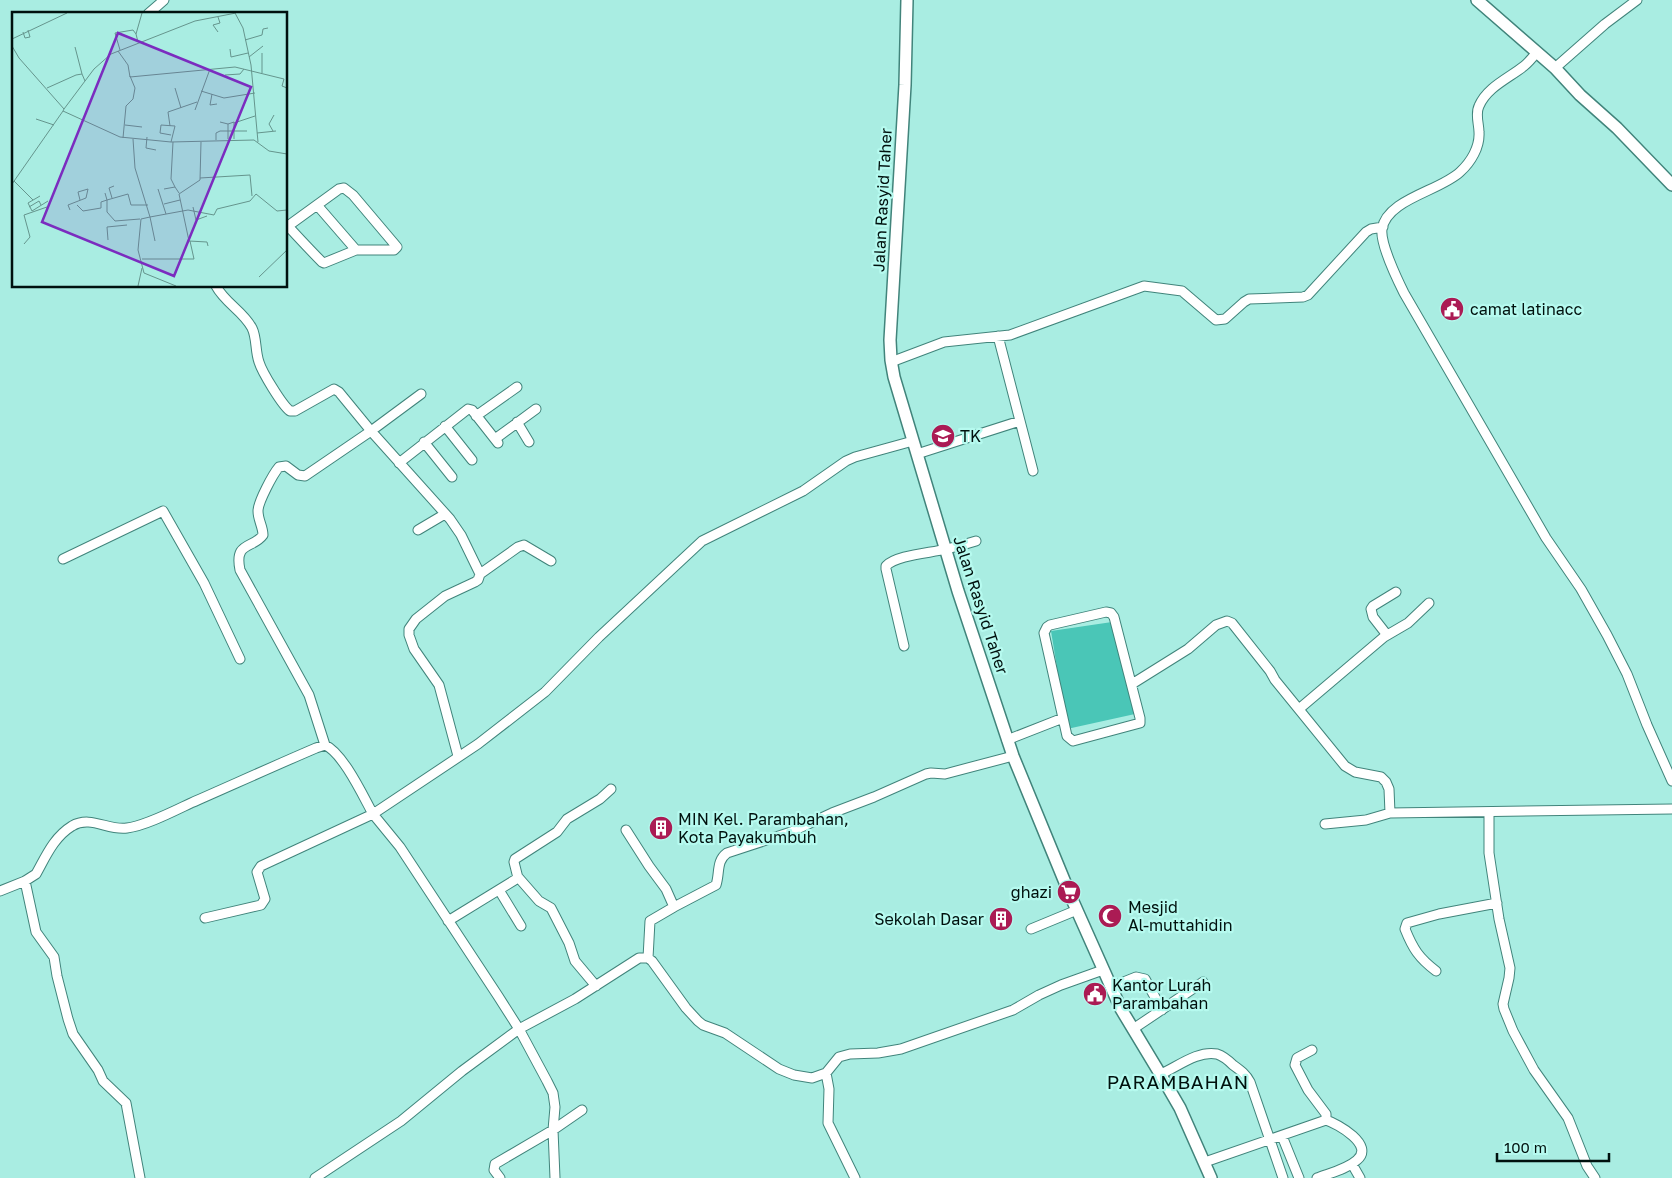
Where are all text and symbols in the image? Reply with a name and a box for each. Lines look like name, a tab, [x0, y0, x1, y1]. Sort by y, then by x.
inset map	[12, 12, 288, 288]
street label: Jalan Rasyid Taher	[868, 128, 896, 272]
public building icon: camat latinacc	[1439, 296, 1465, 322]
place label: camat latinacc	[1470, 299, 1582, 319]
school or university icon: TK	[930, 423, 956, 449]
place label: TK	[960, 426, 981, 446]
street label: Jalan Rasyid Taher	[949, 533, 1013, 677]
place label: MIN Kel. Parambahan, Kota Payakumbuh	[678, 809, 849, 847]
building icon: MIN Kel. Parambahan, Kota Payakumbuh	[648, 815, 674, 841]
supermarket icon: ghazi	[1056, 879, 1082, 905]
place label: ghazi	[1011, 882, 1052, 902]
place label: Mesjid Al-muttahidin	[1128, 897, 1233, 935]
mosque icon: Mesjid Al-muttahidin	[1097, 903, 1123, 929]
building icon: Sekolah Dasar	[988, 906, 1014, 932]
place label: Sekolah Dasar	[874, 909, 984, 929]
place label: Kantor Lurah Parambahan	[1112, 975, 1211, 1013]
public building icon: Kantor Lurah Parambahan	[1082, 981, 1108, 1007]
district label: PARAMBAHAN	[1107, 1070, 1249, 1093]
scale bar	[1497, 1130, 1610, 1162]
text: 100 m	[1504, 1138, 1547, 1156]

